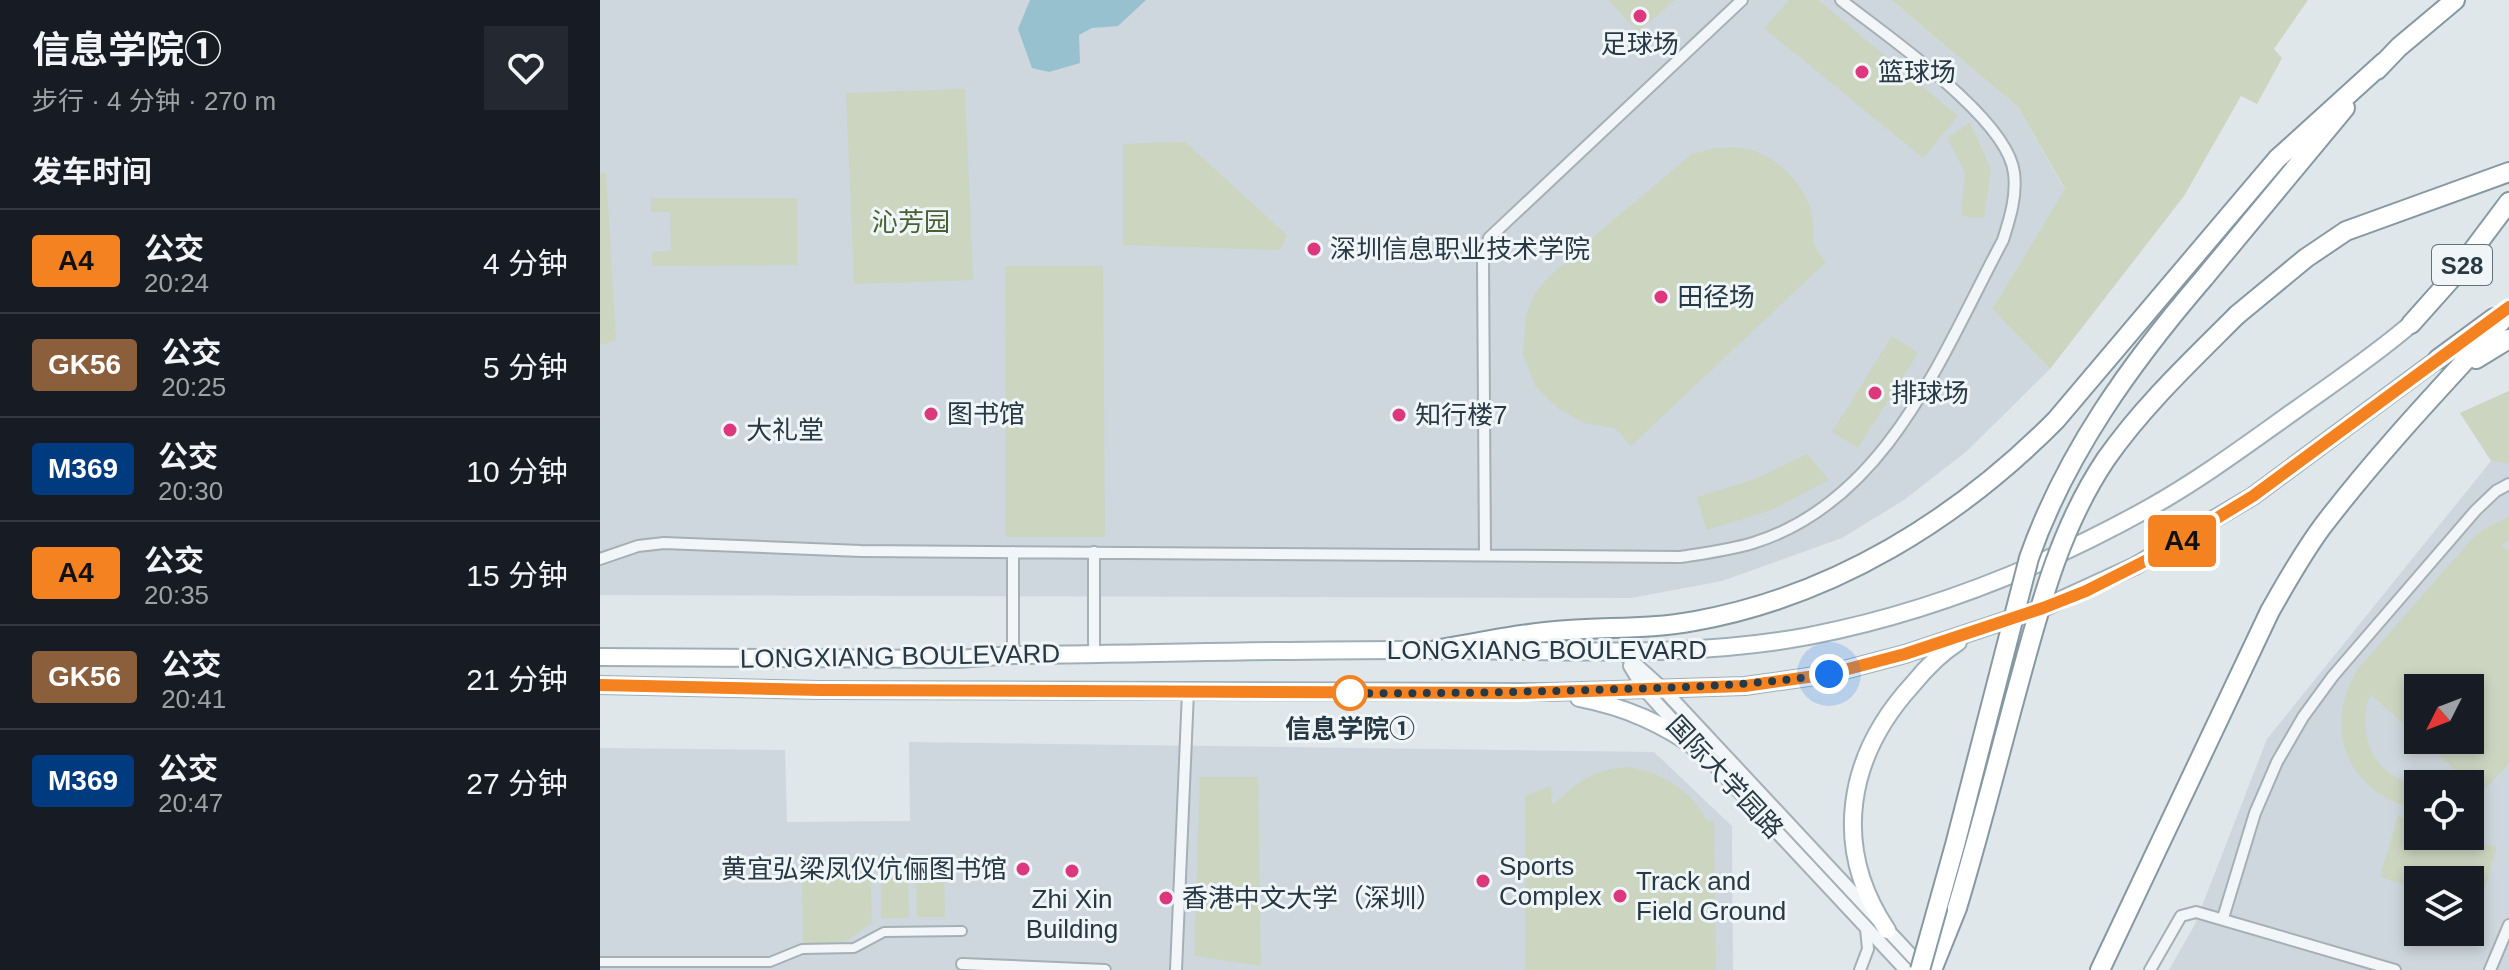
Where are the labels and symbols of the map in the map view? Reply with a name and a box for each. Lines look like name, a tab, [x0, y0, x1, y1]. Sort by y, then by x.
marker: 足球场	[1631, 7, 1649, 25]
place label: 足球场	[1601, 29, 1679, 59]
place label: 篮球场	[1878, 57, 1956, 87]
marker: 篮球场	[1853, 63, 1871, 81]
park label: 沁芳园	[872, 207, 950, 237]
place label: 深圳信息职业技术学院	[1330, 234, 1590, 264]
marker: 深圳信息职业技术学院	[1305, 240, 1323, 258]
road number: S28	[2432, 245, 2492, 285]
place label: 田径场	[1677, 282, 1755, 312]
marker: 田径场	[1652, 288, 1670, 306]
place label: 排球场	[1891, 378, 1969, 408]
marker: 排球场	[1866, 384, 1884, 402]
place label: 图书馆	[947, 399, 1025, 429]
place label: 知行楼7	[1415, 400, 1507, 430]
marker: 图书馆	[922, 405, 940, 423]
marker: 知行楼7	[1390, 406, 1408, 424]
place label: 大礼堂	[746, 415, 824, 445]
marker: 大礼堂	[721, 421, 739, 439]
line badge: A4	[2146, 515, 2218, 567]
street label: LONGXIANG BOULEVARD	[1387, 635, 1707, 665]
street label: LONGXIANG BOULEVARD	[740, 638, 1060, 674]
your location	[1809, 654, 1849, 694]
north arrow	[2404, 674, 2484, 754]
marker: 信息学院①	[1333, 676, 1367, 710]
street label: 国际大学园路	[1661, 710, 1789, 844]
place label: 信息学院①	[1285, 714, 1415, 744]
place label: Sports Complex	[1499, 851, 1602, 911]
place label: 黄宜弘梁凤仪伉俪图书馆	[721, 854, 1007, 884]
marker: 黄宜弘梁凤仪伉俪图书馆	[1014, 860, 1032, 878]
marker: Zhi Xin Building	[1063, 862, 1081, 880]
place label: Track and Field Ground	[1636, 866, 1786, 926]
marker: Sports Complex	[1474, 872, 1492, 890]
place label: 香港中文大学（深圳）	[1182, 883, 1442, 913]
place label: Zhi Xin Building	[1026, 884, 1118, 944]
marker: Track and Field Ground	[1611, 887, 1629, 905]
marker: 香港中文大学（深圳）	[1157, 889, 1175, 907]

